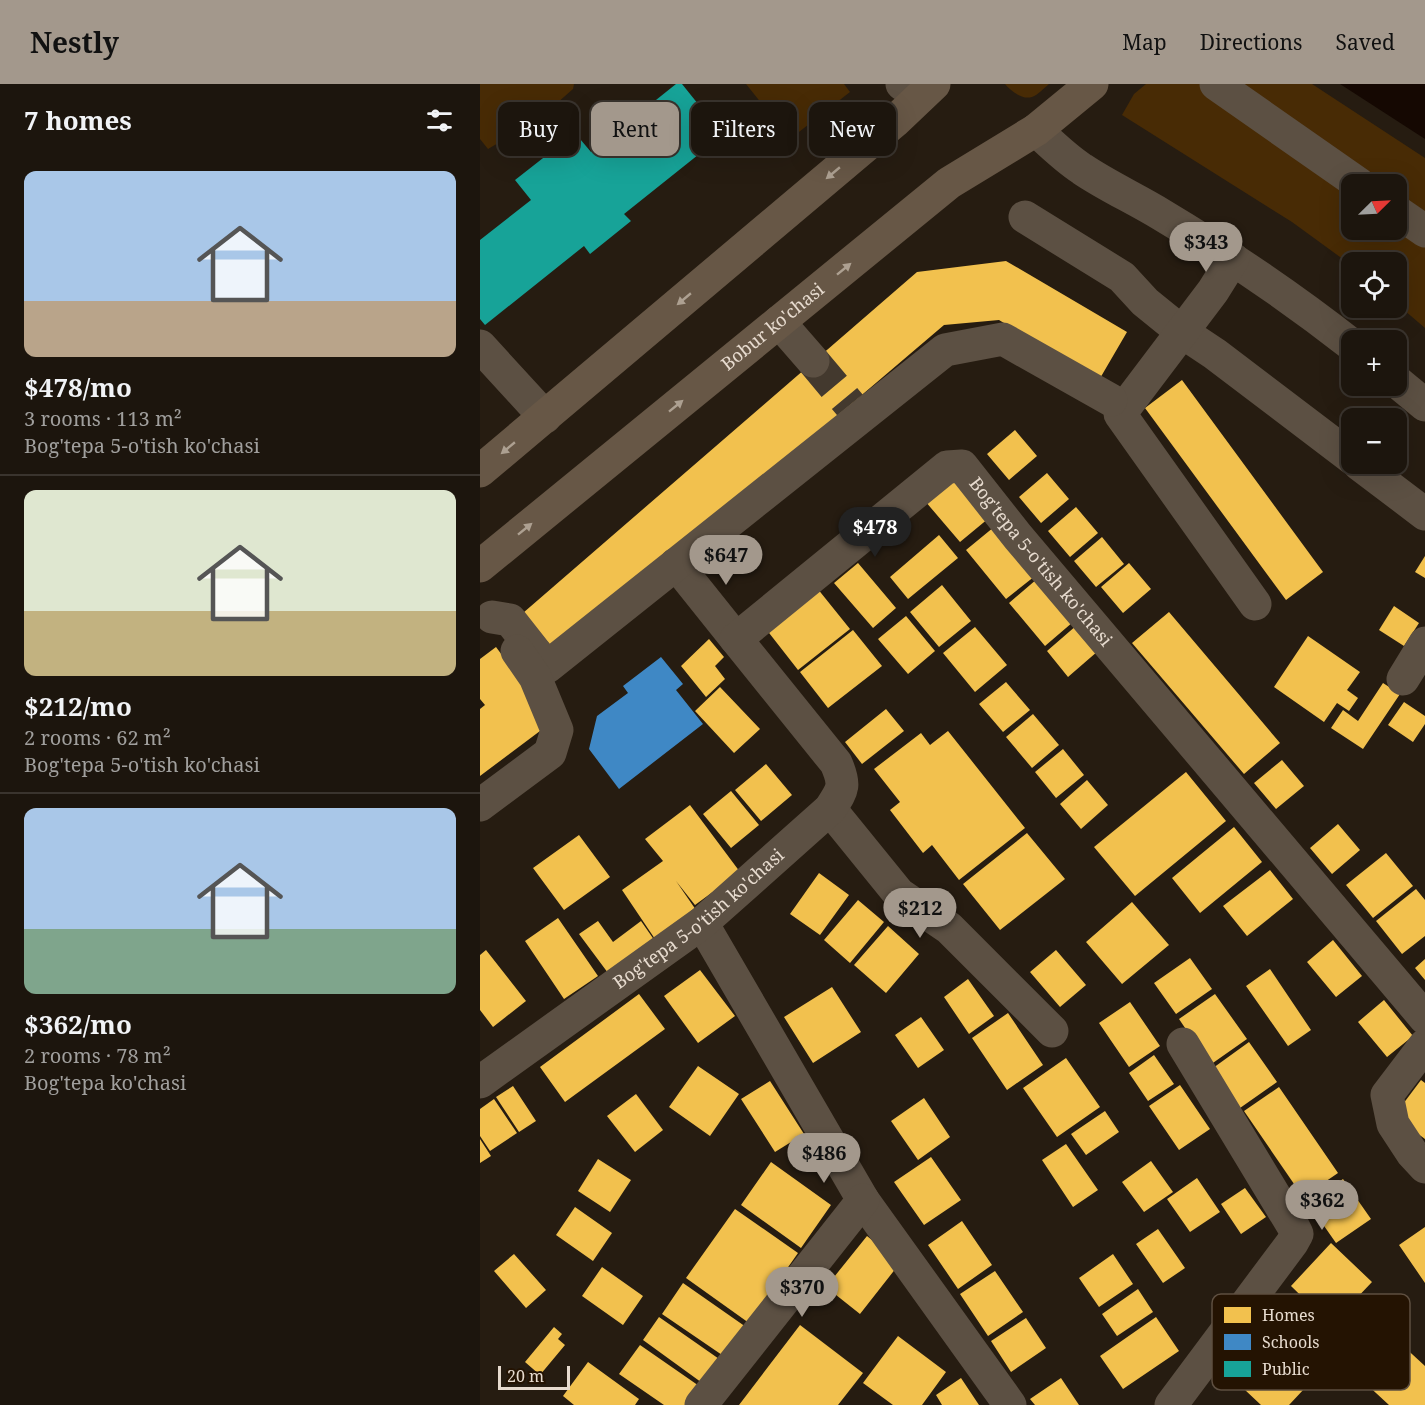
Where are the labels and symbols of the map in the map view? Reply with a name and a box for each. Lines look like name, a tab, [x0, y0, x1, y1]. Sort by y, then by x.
one-way arrow	[826, 166, 841, 179]
north arrow	[1341, 174, 1407, 240]
pin: $343	[1170, 222, 1242, 273]
one-way arrow	[836, 264, 851, 276]
street label: Bobur ko'chasi	[716, 277, 829, 375]
one-way arrow	[677, 292, 692, 305]
one-way arrow	[668, 399, 684, 412]
one-way arrow	[501, 441, 516, 454]
street label: Bog'tepa 5-o'tish ko'chasi	[964, 472, 1118, 651]
pin: $478	[839, 507, 911, 558]
one-way arrow	[518, 524, 533, 536]
pin: $647	[690, 535, 762, 586]
street label: Bog'tepa 5-o'tish ko'chasi	[608, 842, 789, 994]
pin: $212	[884, 888, 956, 939]
pin: $486	[788, 1133, 860, 1184]
pin: $362	[1286, 1180, 1358, 1231]
pin: $370	[766, 1267, 838, 1318]
legend	[1212, 1294, 1410, 1390]
text: Homes	[1262, 1304, 1315, 1326]
text: Schools	[1262, 1331, 1319, 1353]
text: Public	[1262, 1358, 1310, 1380]
scale bar	[498, 1363, 570, 1390]

